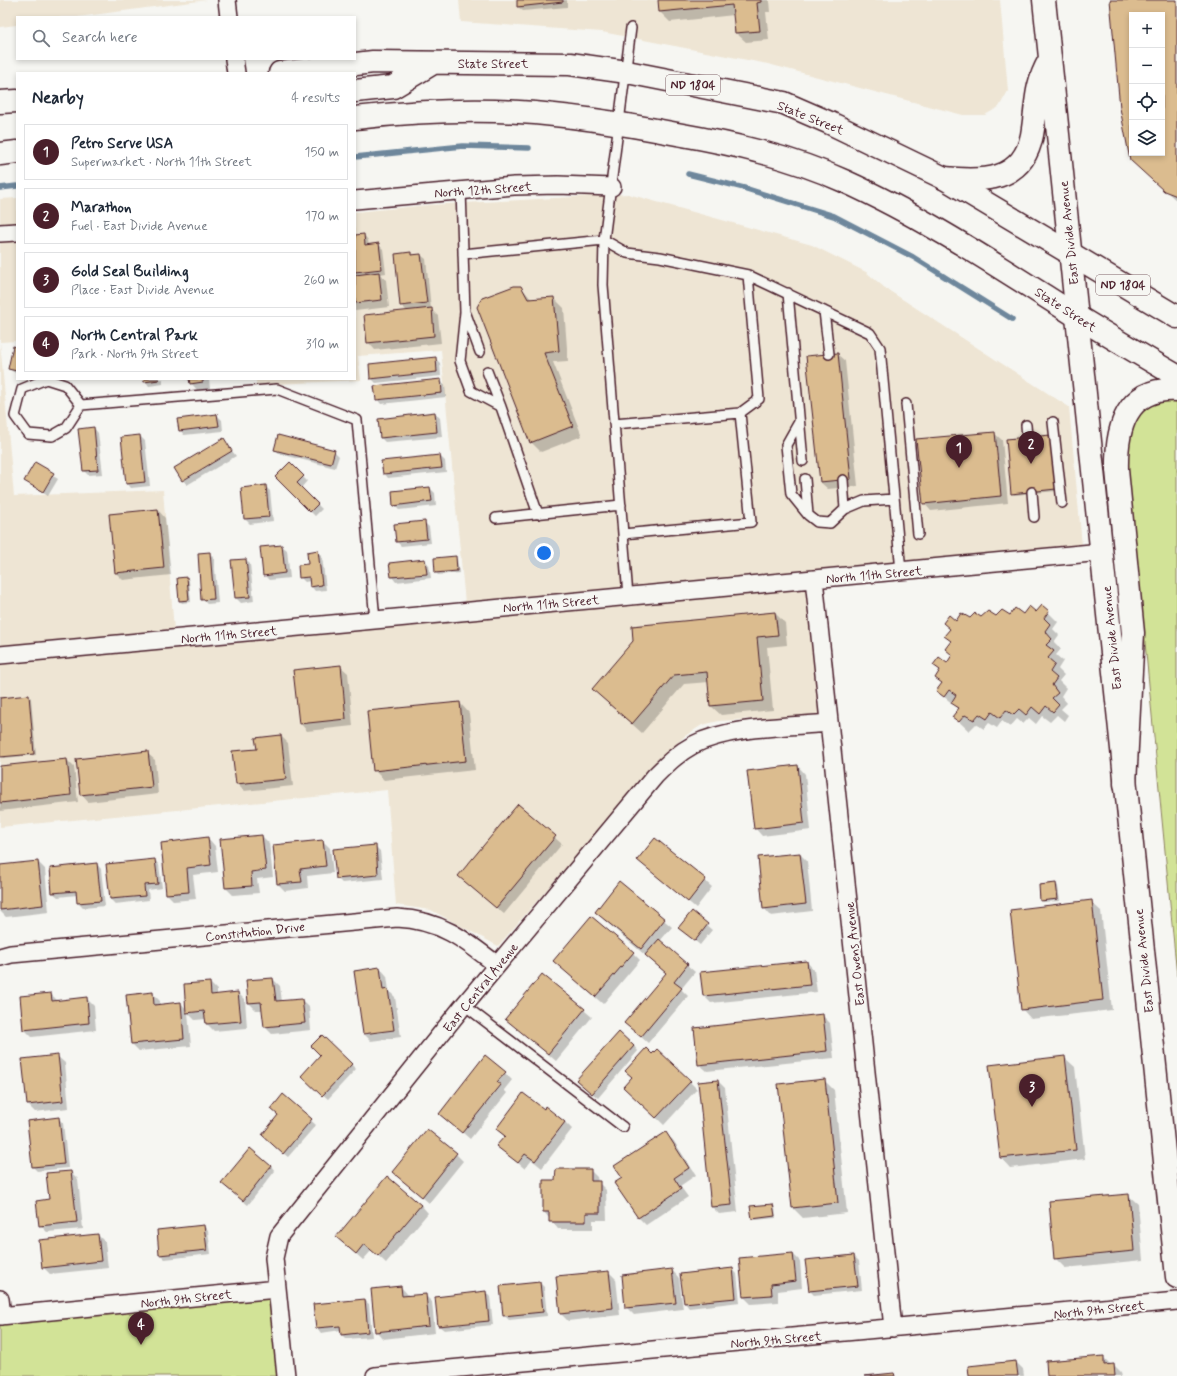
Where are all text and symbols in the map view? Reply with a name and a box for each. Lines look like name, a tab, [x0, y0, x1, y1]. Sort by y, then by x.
map controls	[1129, 12, 1165, 156]
button: +	[1129, 12, 1165, 48]
search box	[16, 16, 356, 60]
icon: search	[30, 27, 52, 49]
text: Search here	[62, 28, 138, 48]
button: −	[1129, 48, 1165, 84]
street label: State Street	[458, 56, 529, 73]
road number: ND 1804	[666, 75, 720, 95]
button: locate	[1129, 84, 1165, 120]
text: Nearby	[32, 87, 84, 109]
text: 4 results	[291, 90, 340, 107]
street label: State Street	[774, 97, 847, 140]
button: layers	[1129, 120, 1165, 156]
text: Petro Serve USA	[71, 134, 173, 154]
text: 1	[43, 144, 49, 161]
text: 150 m	[305, 144, 339, 161]
text: Supermarket · North 11th Street	[71, 154, 252, 171]
street label: North 12th Street	[434, 179, 533, 202]
street label: East Divide Avenue	[1056, 180, 1083, 286]
text: Marathon	[71, 198, 132, 218]
text: 2	[43, 208, 49, 225]
text: 170 m	[305, 208, 339, 225]
text: Fuel · East Divide Avenue	[71, 218, 208, 235]
text: Gold Seal Building	[71, 262, 189, 282]
text: 3	[43, 272, 49, 289]
text: 260 m	[304, 272, 339, 289]
road number: ND 1804	[1096, 275, 1150, 295]
text: Place · East Divide Avenue	[71, 282, 214, 299]
street label: State Street	[1031, 284, 1100, 337]
text: North Central Park	[71, 326, 198, 346]
text: 4	[42, 336, 50, 353]
text: 310 m	[306, 336, 339, 353]
text: Park · North 9th Street	[71, 346, 199, 363]
pin: 2	[1018, 431, 1044, 464]
pin: 1	[946, 435, 972, 468]
your location	[534, 543, 554, 563]
street label: North 11th Street	[825, 563, 923, 588]
street label: East Divide Avenue	[1099, 585, 1126, 691]
street label: North 11th Street	[502, 592, 600, 617]
street label: North 11th Street	[180, 623, 278, 648]
street label: East Owens Avenue	[842, 901, 869, 1007]
street label: East Divide Avenue	[1131, 908, 1158, 1014]
street label: Constitution Drive	[204, 919, 306, 946]
street label: East Central Avenue	[440, 939, 523, 1036]
pin: 3	[1019, 1074, 1045, 1107]
street label: North 9th Street	[140, 1286, 233, 1313]
street label: North 9th Street	[1053, 1297, 1146, 1324]
pin: 4	[128, 1312, 154, 1345]
street label: North 9th Street	[730, 1328, 823, 1353]

